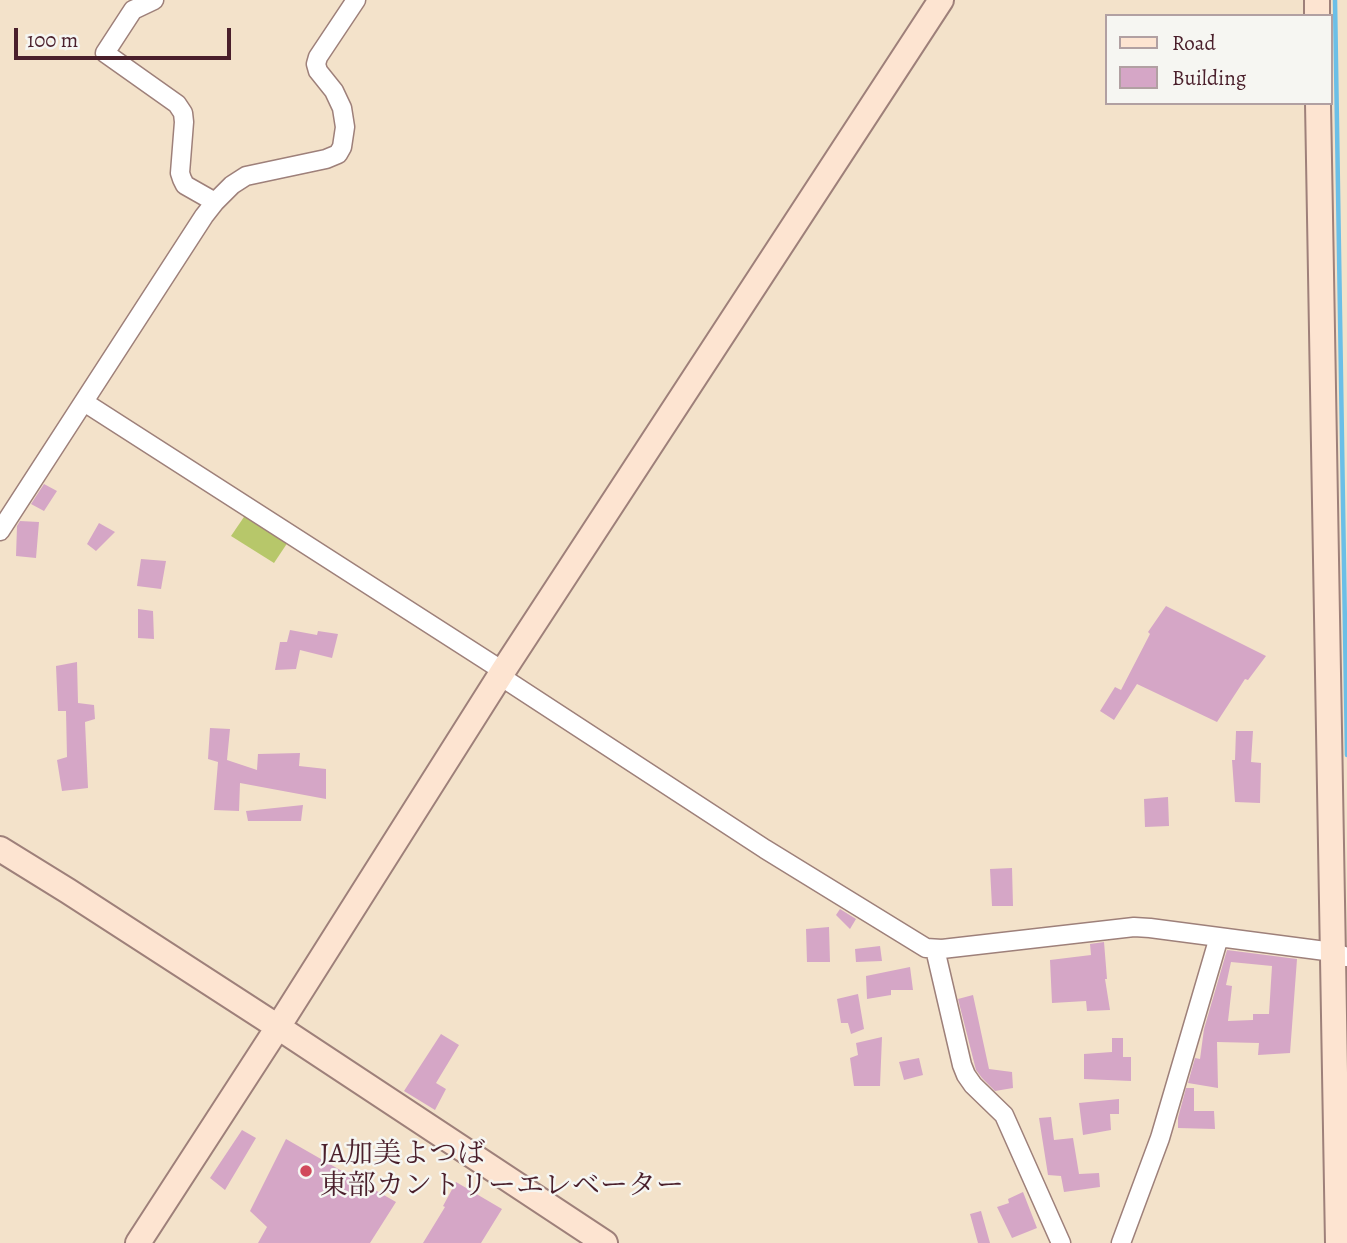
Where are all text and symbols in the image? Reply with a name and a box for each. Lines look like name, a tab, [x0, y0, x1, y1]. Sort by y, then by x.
scale bar	[18, 14, 234, 58]
legend	[1106, 14, 1333, 105]
text: 100 m	[27, 26, 78, 54]
text: Road	[1172, 29, 1216, 57]
text: Building	[1172, 64, 1246, 92]
place label: JA加美よつば 東部カントリーエレベーター	[320, 1138, 684, 1204]
marker: JA加美よつば 東部カントリーエレベーター	[298, 1163, 314, 1179]

